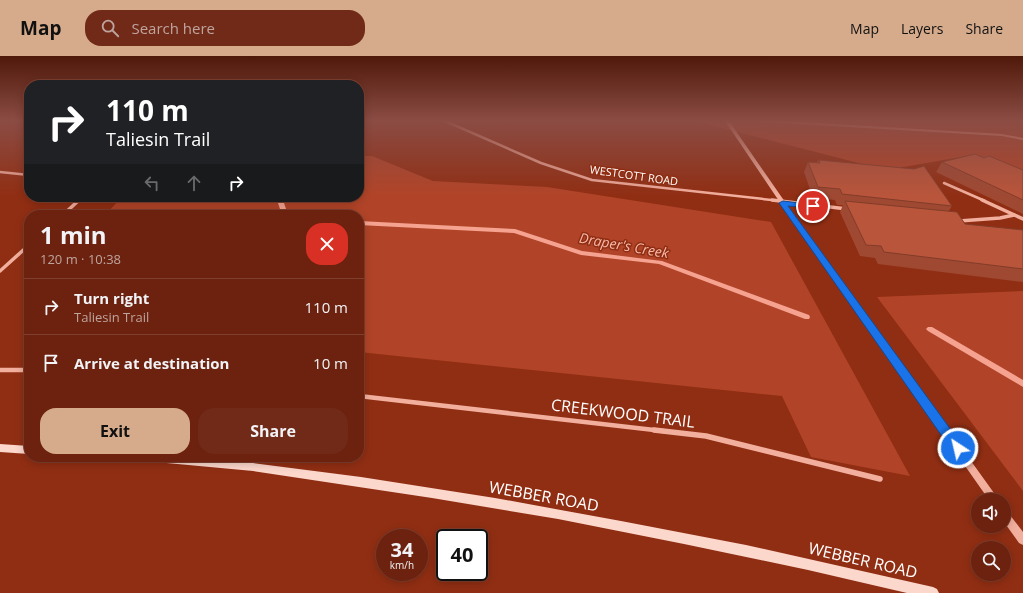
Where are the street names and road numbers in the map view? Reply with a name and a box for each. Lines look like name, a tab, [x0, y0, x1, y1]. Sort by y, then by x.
street label: WESTCOTT ROAD	[589, 161, 679, 189]
street label: CREEKWOOD TRAIL	[550, 393, 696, 433]
street label: WEBBER ROAD	[487, 476, 601, 516]
street label: WEBBER ROAD	[806, 537, 920, 583]

